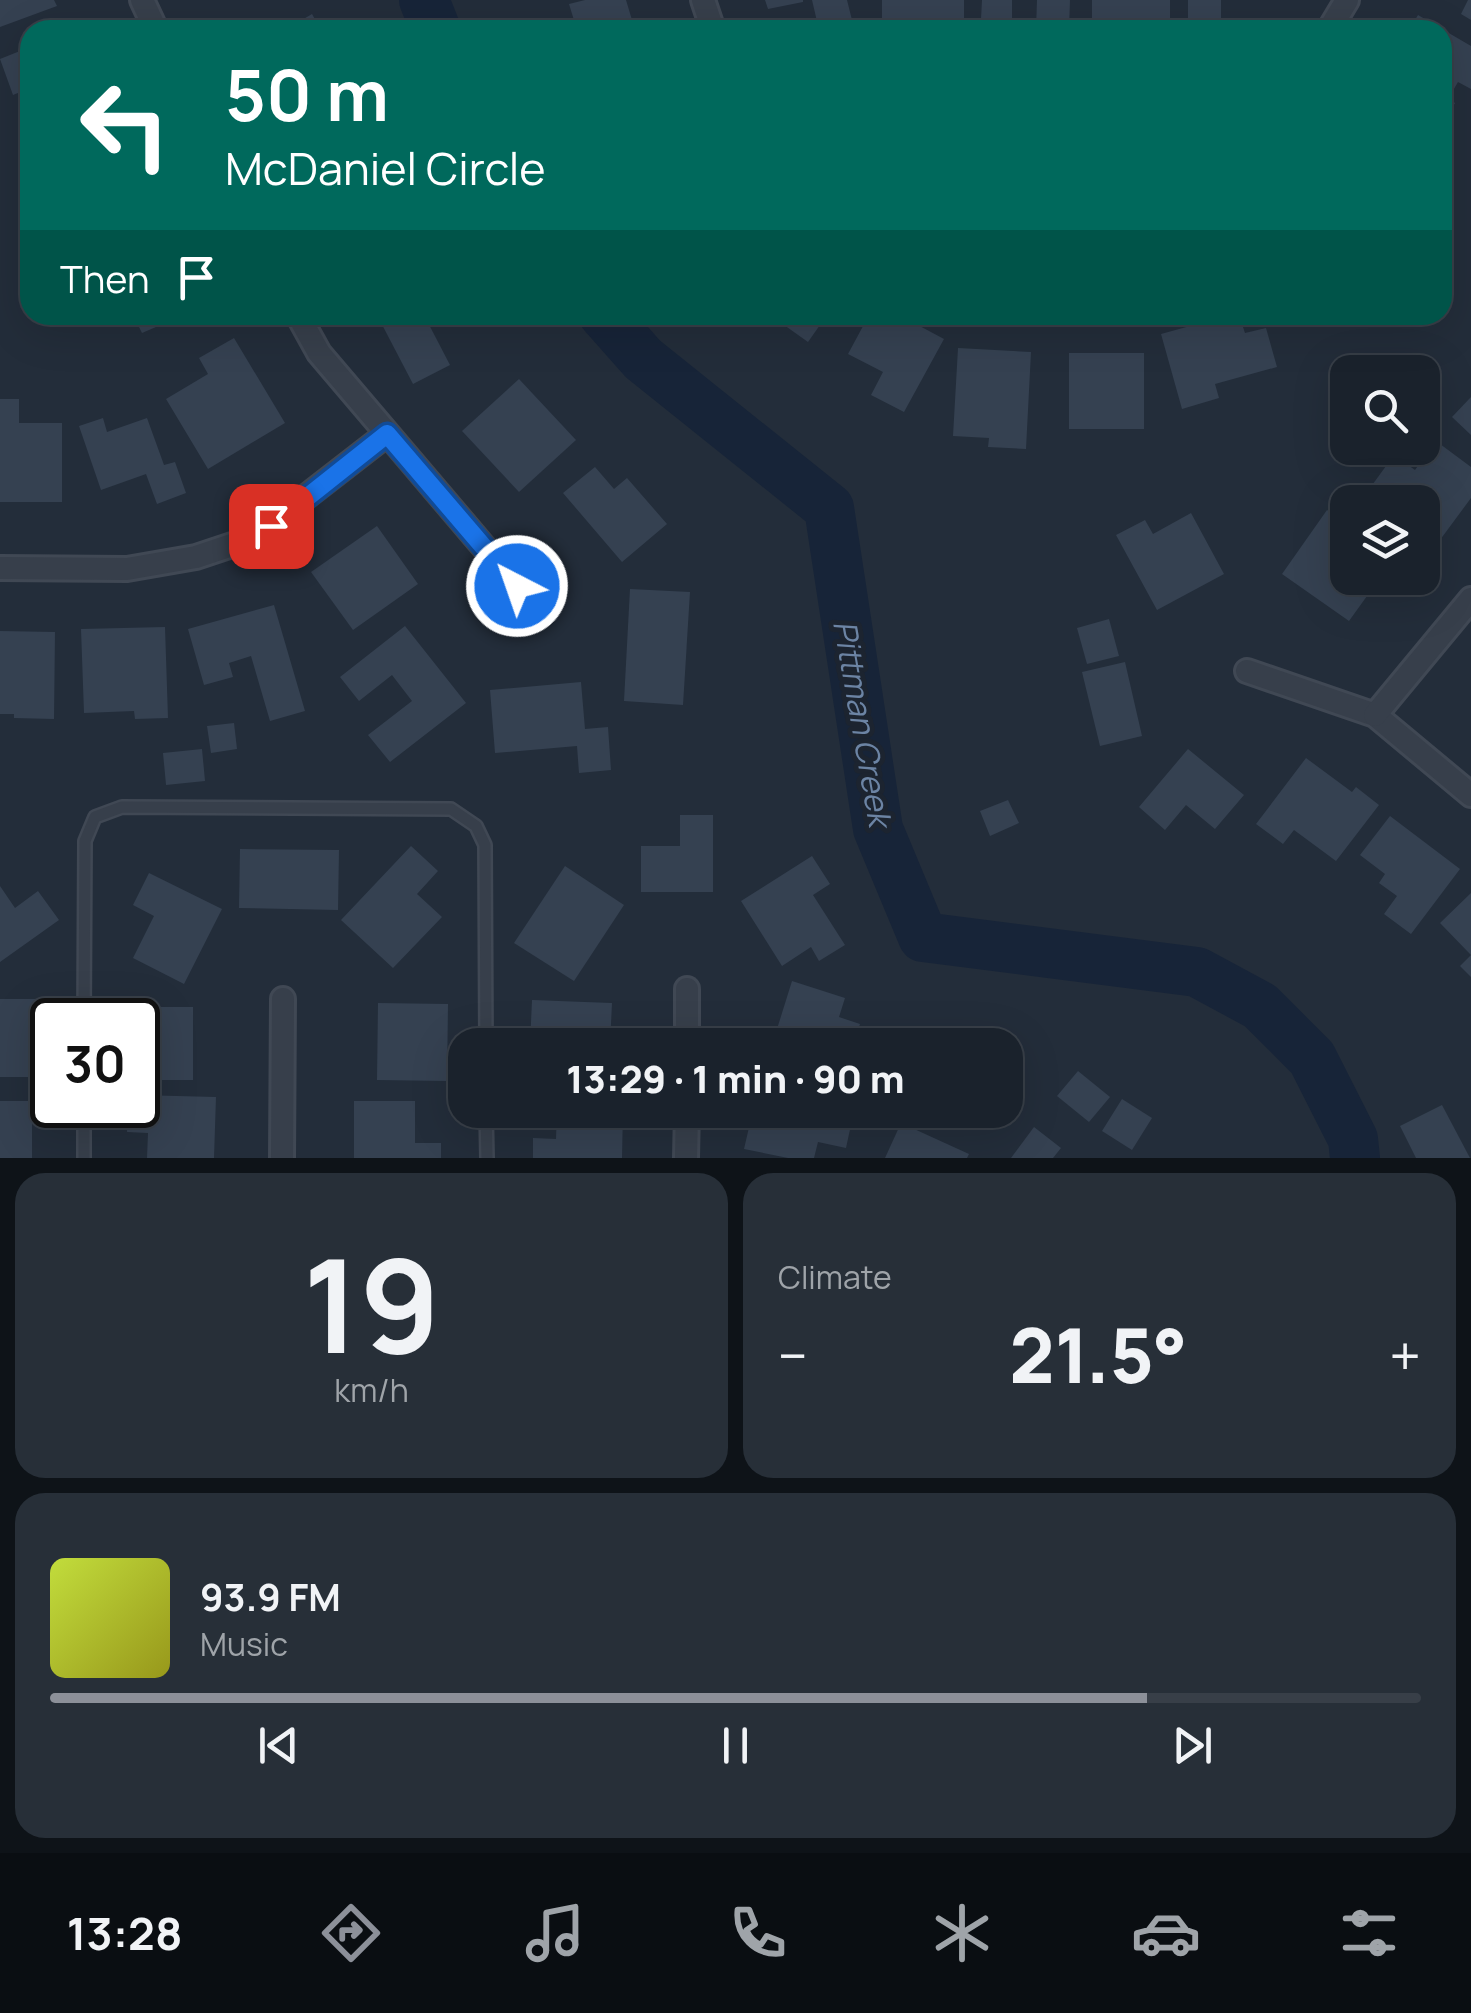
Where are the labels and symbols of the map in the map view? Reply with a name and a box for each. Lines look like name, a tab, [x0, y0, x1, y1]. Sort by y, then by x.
pin	[229, 484, 314, 569]
position arrow	[465, 534, 569, 638]
water label: Pittman Creek	[823, 617, 903, 833]
speed limit sign: 30	[30, 998, 160, 1128]

